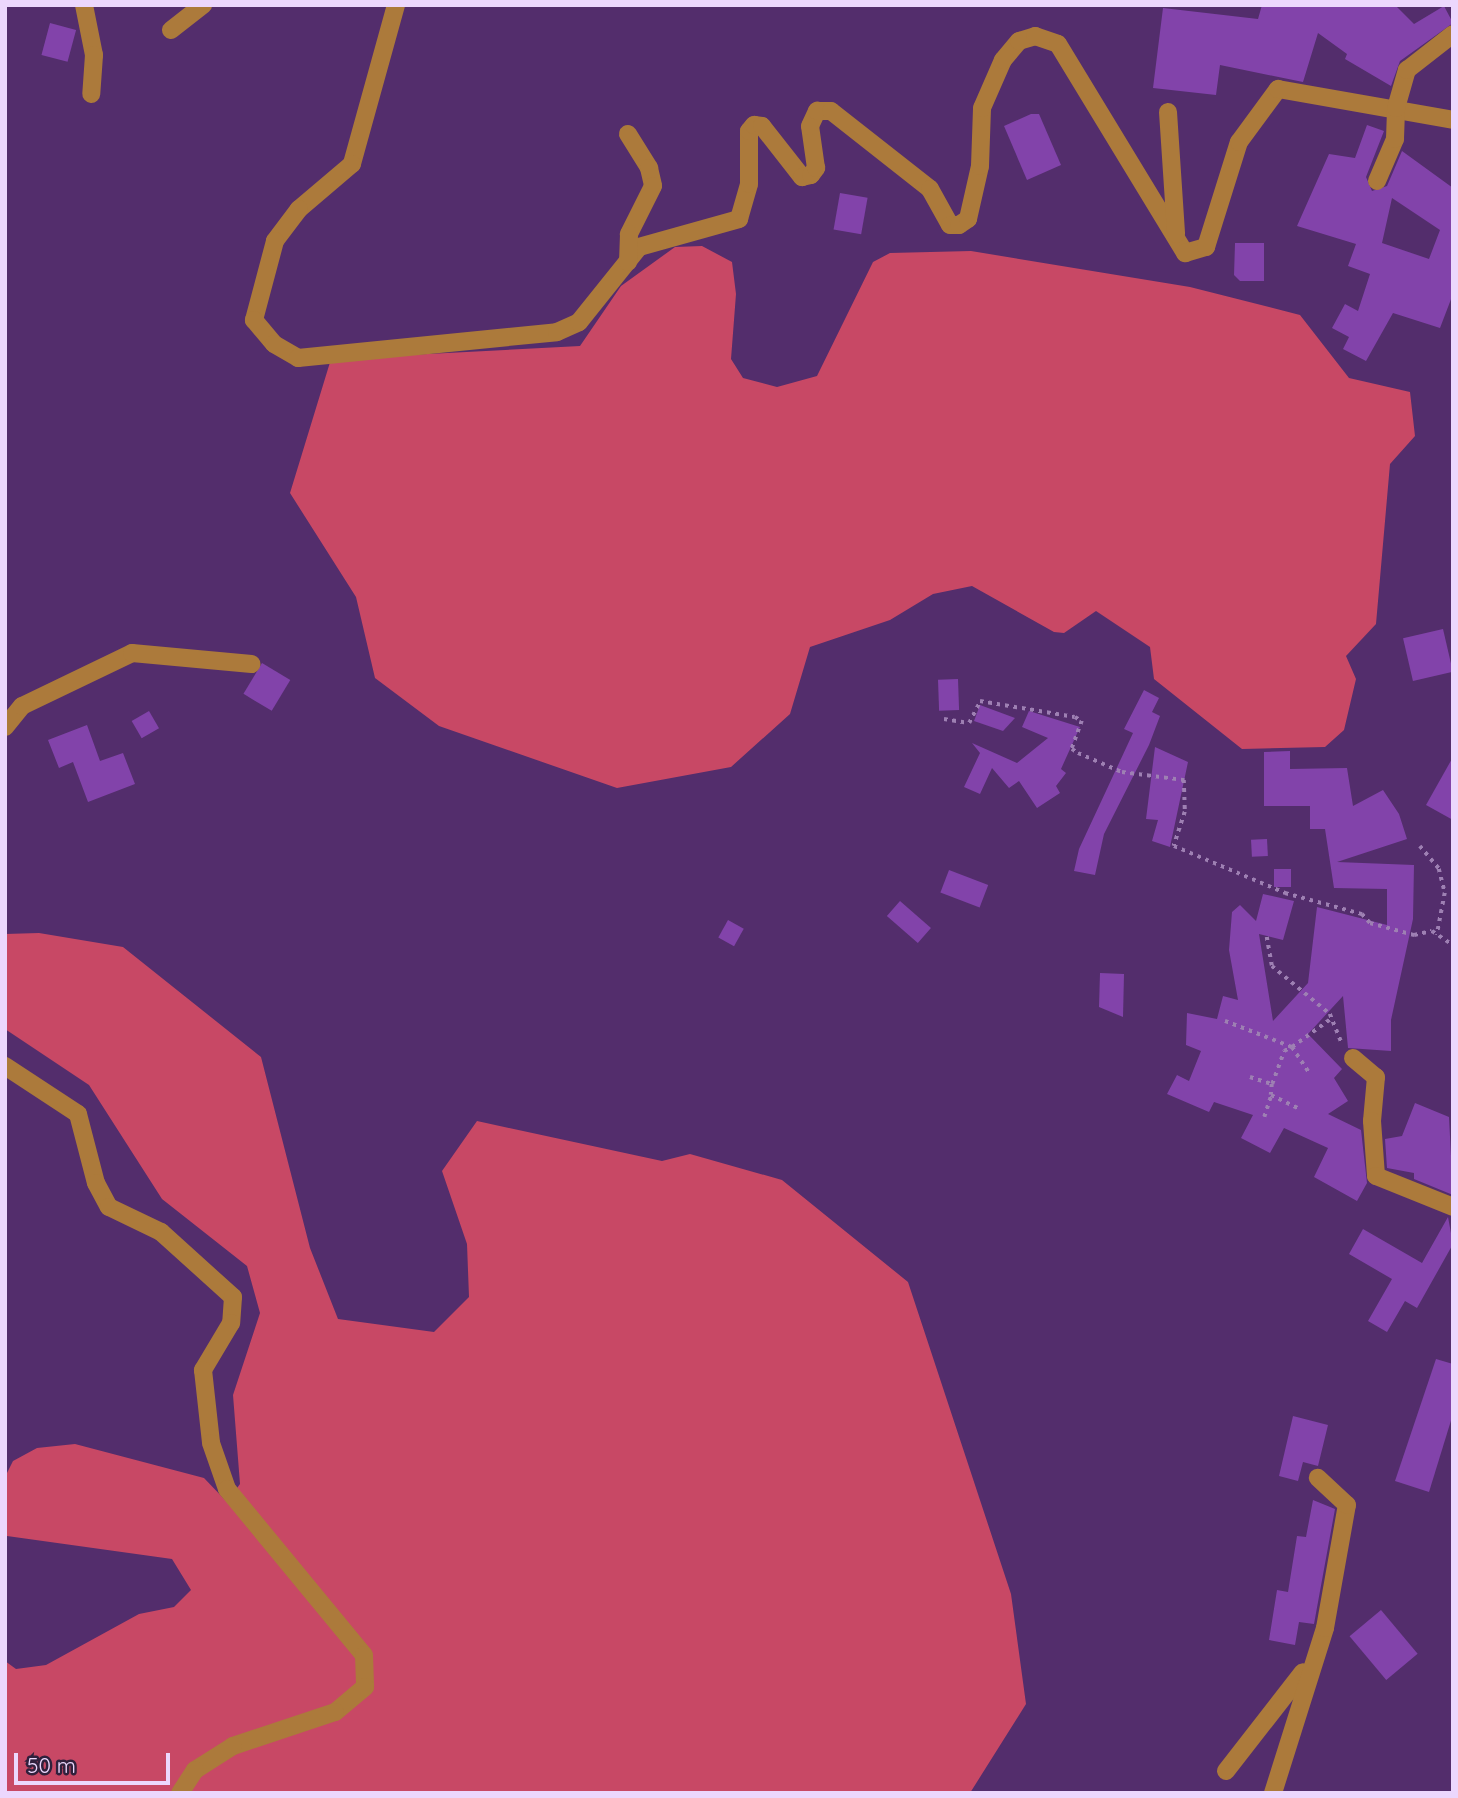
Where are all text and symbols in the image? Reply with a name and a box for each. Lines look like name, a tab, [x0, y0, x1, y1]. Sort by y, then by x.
scale bar	[18, 1738, 173, 1782]
text: 50 m	[27, 1752, 76, 1778]

